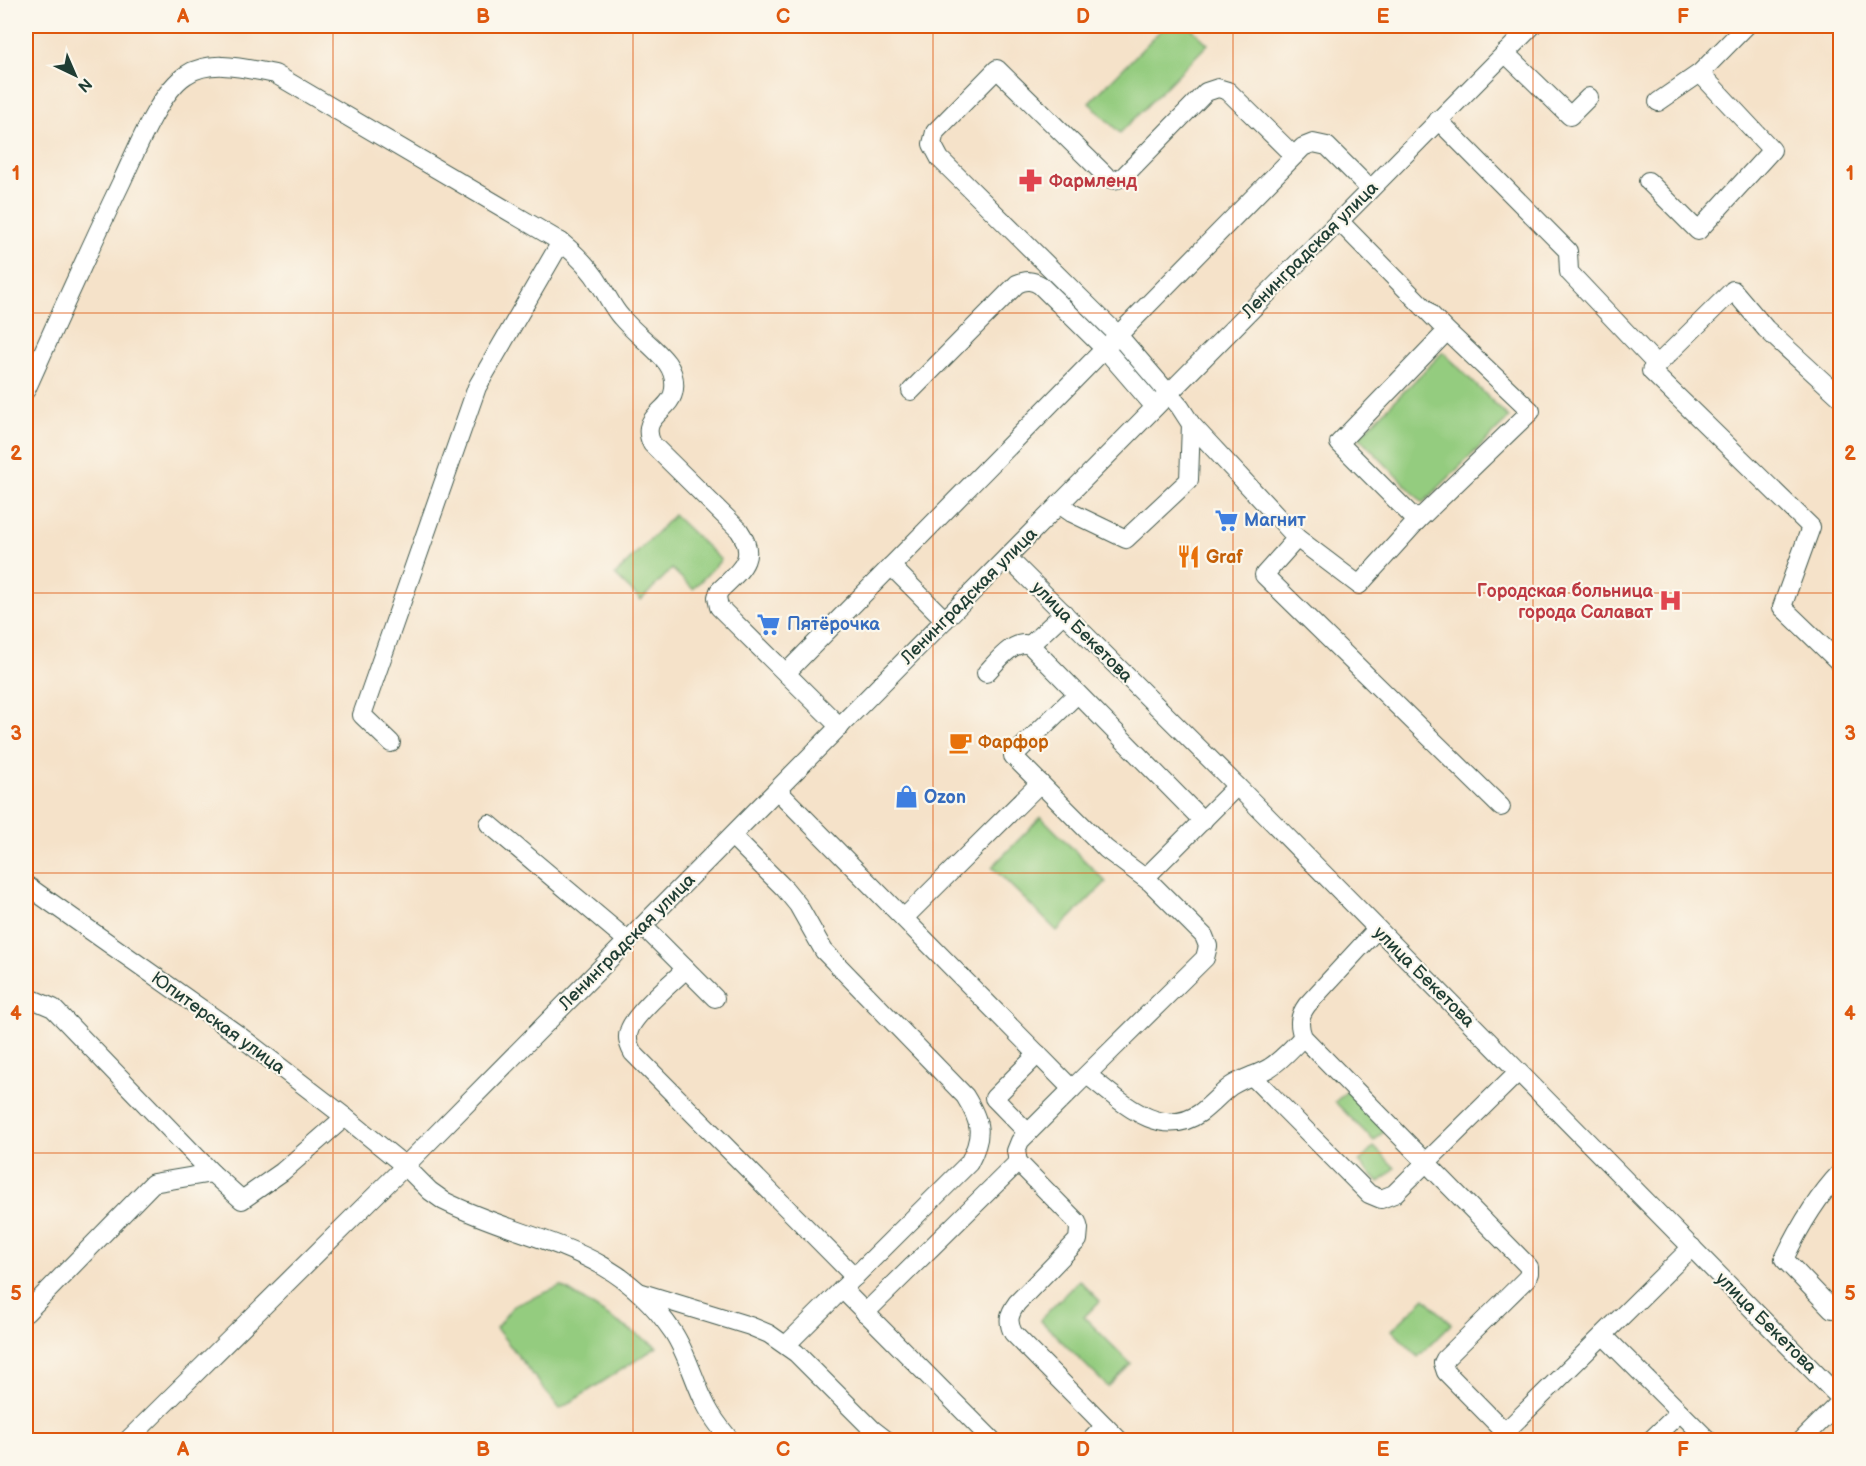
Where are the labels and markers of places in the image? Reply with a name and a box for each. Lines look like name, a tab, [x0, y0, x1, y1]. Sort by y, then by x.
pharmacy icon: Фармленд	[1018, 168, 1044, 194]
place label: Фармленд	[1049, 171, 1137, 192]
supermarket icon: Магнит	[1213, 507, 1239, 533]
place label: Магнит	[1244, 510, 1306, 531]
restaurant icon: Graf	[1175, 544, 1201, 570]
place label: Graf	[1206, 547, 1243, 568]
place label: Городская больница города Салават	[1477, 581, 1654, 623]
hospital icon: Городская больница города Салават	[1658, 588, 1684, 614]
supermarket icon: Пятёрочка	[756, 611, 782, 637]
place label: Пятёрочка	[787, 614, 880, 635]
cafe icon: Фарфор	[947, 729, 973, 755]
place label: Фарфор	[978, 732, 1049, 753]
shop icon: Ozon	[893, 784, 919, 810]
place label: Ozon	[924, 787, 966, 808]

